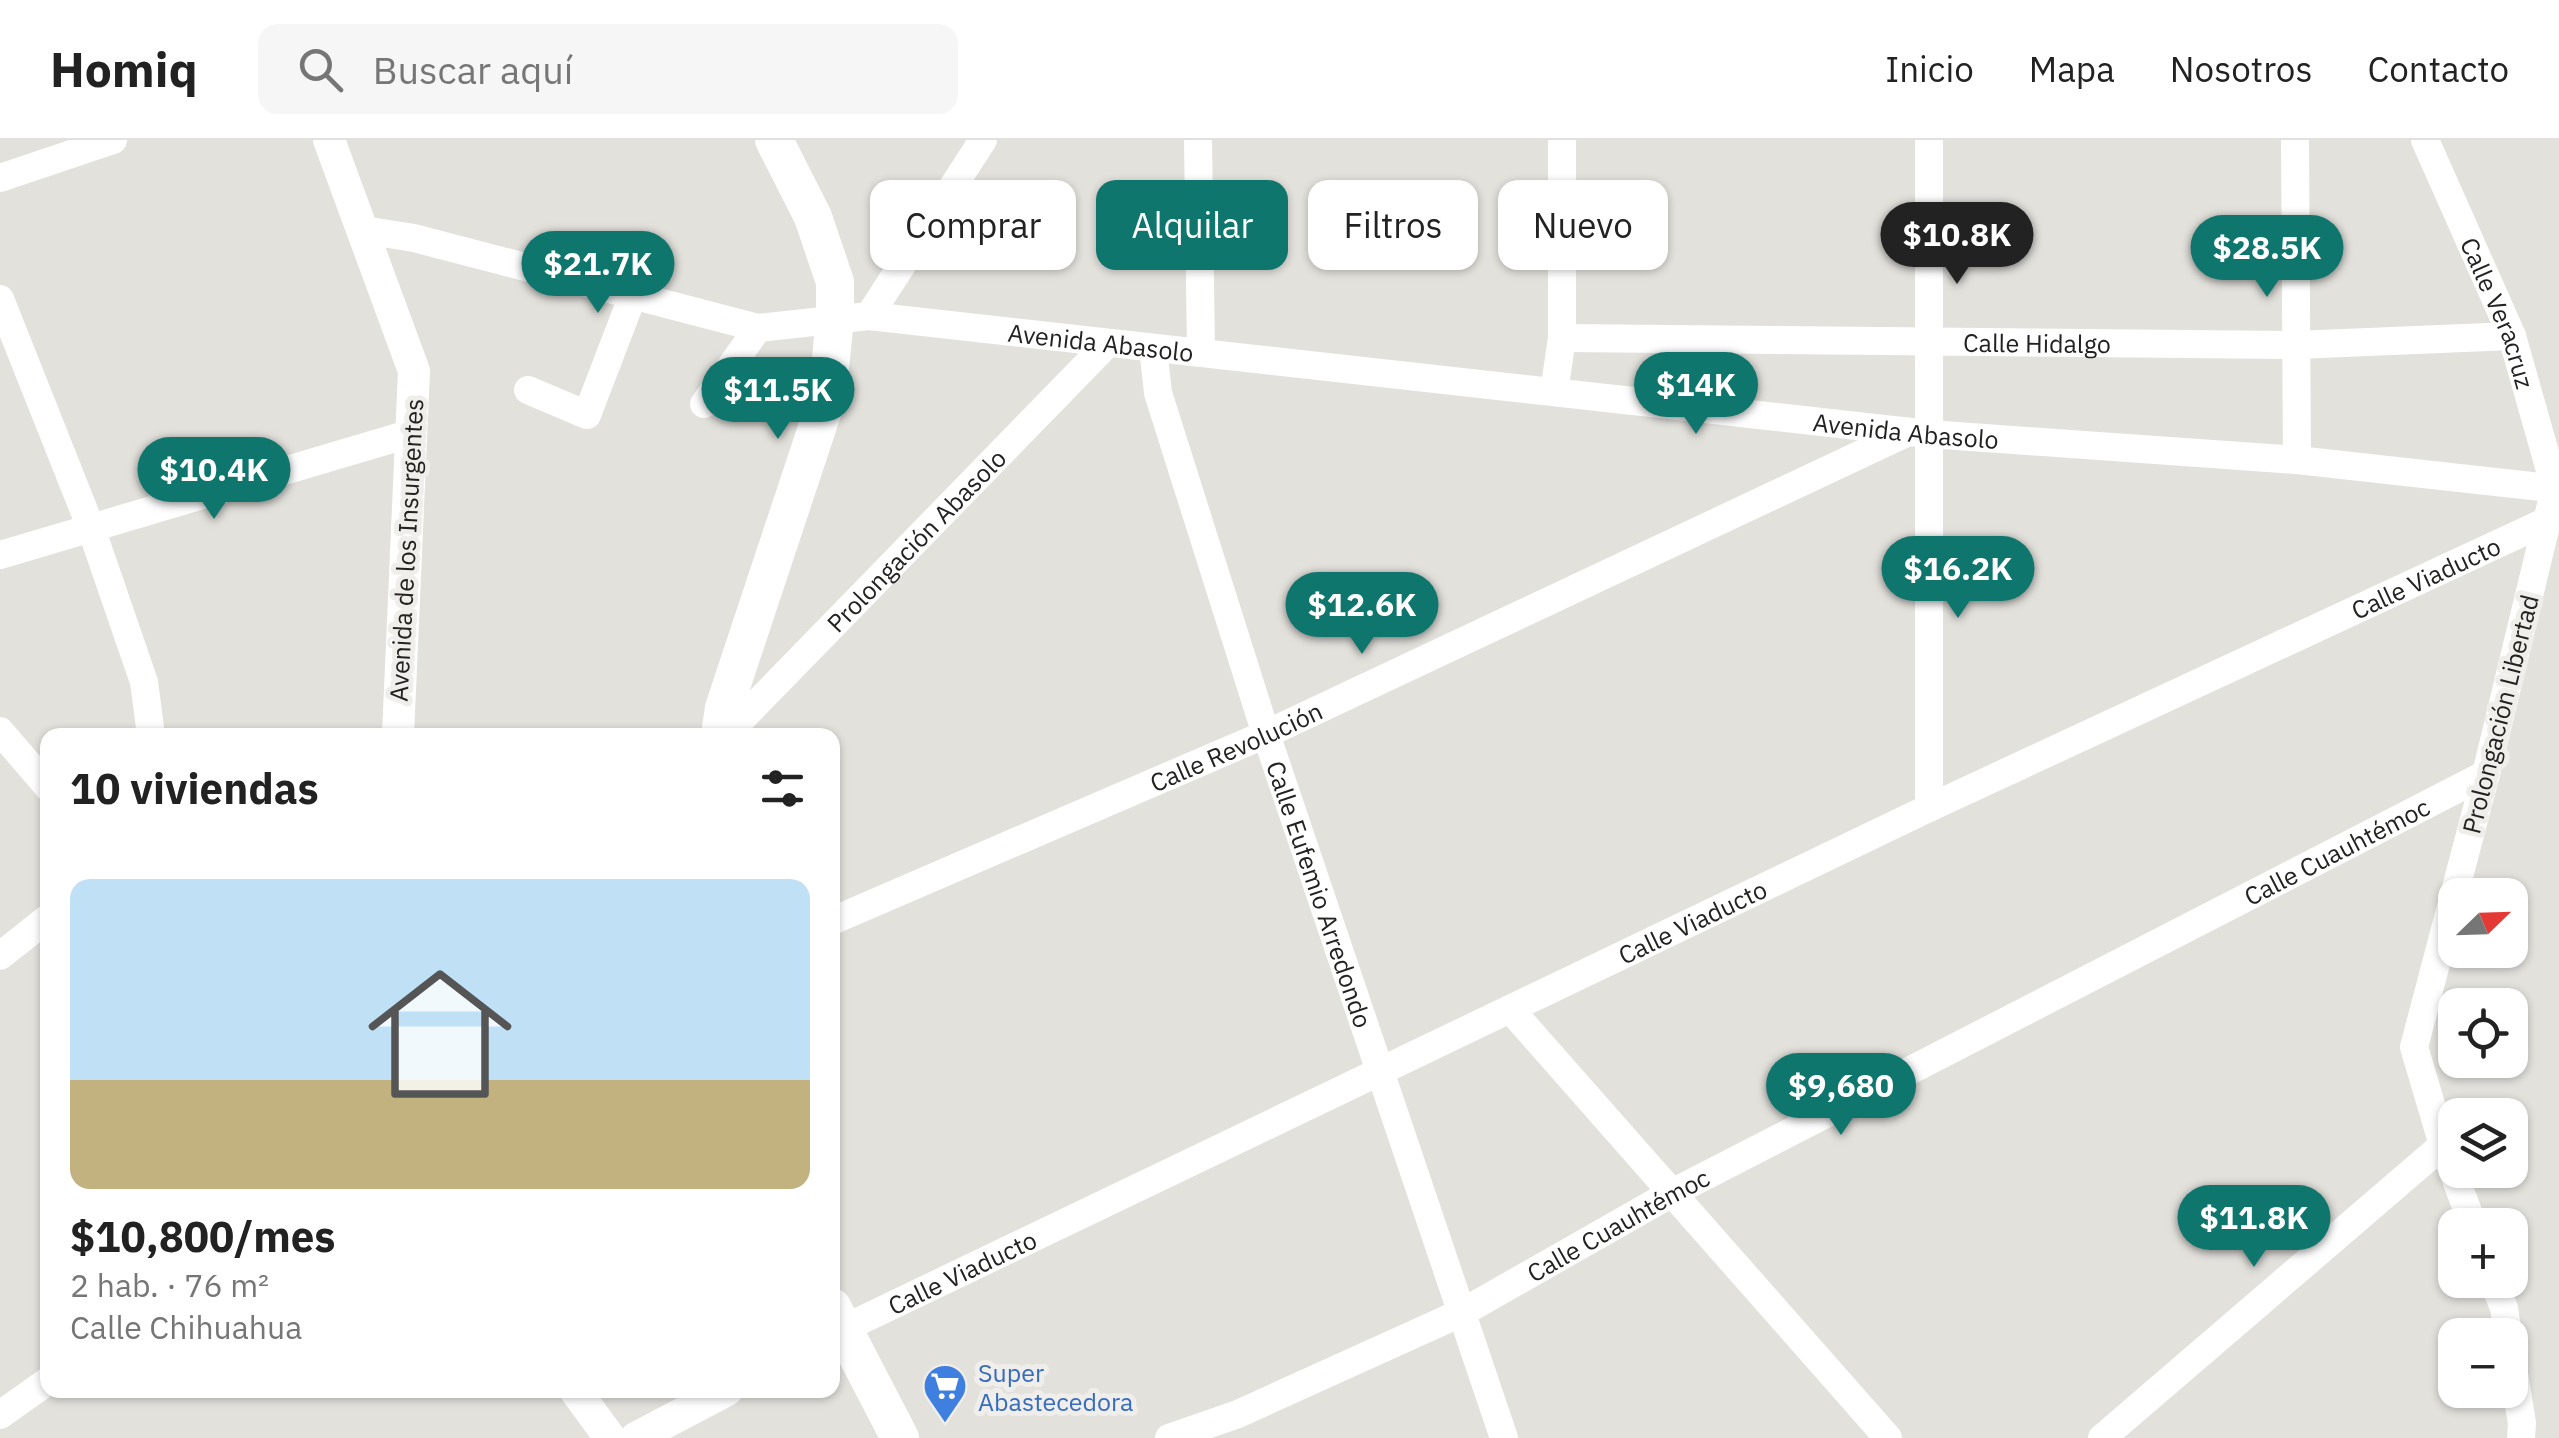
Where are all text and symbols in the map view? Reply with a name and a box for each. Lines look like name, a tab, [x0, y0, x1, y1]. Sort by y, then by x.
search box	[258, 24, 958, 114]
text: Homiq	[50, 38, 198, 100]
icon: search	[293, 42, 348, 97]
text: Buscar aquí	[373, 45, 573, 94]
text: Inicio	[1885, 46, 1974, 92]
text: Mapa	[2029, 46, 2115, 92]
text: Nosotros	[2170, 46, 2312, 92]
text: Contacto	[2367, 46, 2509, 92]
chip: Comprar	[870, 180, 1076, 270]
chip: Alquilar	[1096, 180, 1288, 270]
chip: Filtros	[1308, 180, 1478, 270]
chip: Nuevo	[1498, 180, 1668, 270]
pin: $10.8K	[1876, 202, 2038, 287]
text: $10.8K	[1902, 213, 2012, 255]
pin: $28.5K	[2186, 215, 2348, 300]
text: $28.5K	[2212, 226, 2322, 268]
pin: $21.7K	[517, 231, 679, 316]
street label: Calle Veracruz	[2454, 232, 2542, 392]
text: $21.7K	[543, 242, 653, 284]
street label: Avenida Abasolo	[1006, 315, 1195, 369]
street label: Calle Hidalgo	[1963, 325, 2111, 360]
pin: $14K	[1637, 352, 1755, 437]
pin: $11.5K	[697, 357, 859, 442]
text: $14K	[1656, 363, 1736, 405]
text: $11.5K	[723, 368, 833, 410]
street label: Avenida de los Insurgentes	[382, 398, 430, 702]
street label: Avenida Abasolo	[1811, 405, 2000, 455]
pin: $10.4K	[133, 437, 295, 522]
street label: Prolongación Abasolo	[819, 442, 1013, 639]
text: $10.4K	[159, 448, 269, 490]
street label: Calle Viaducto	[2346, 529, 2505, 626]
pin: $16.2K	[1877, 536, 2039, 621]
text: $16.2K	[1903, 547, 2013, 589]
pin: $12.6K	[1281, 572, 1443, 657]
text: $12.6K	[1307, 583, 1417, 625]
street label: Prolongación Libertad	[2454, 591, 2546, 837]
street label: Calle Revolución	[1144, 693, 1327, 799]
street label: Calle Eufemio Arredondo	[1260, 756, 1381, 1032]
text: 10 viviendas	[70, 761, 319, 816]
icon: filters	[755, 761, 810, 816]
street label: Calle Cuauhtémoc	[2238, 789, 2435, 912]
street label: Calle Viaducto	[1613, 872, 1772, 971]
north arrow	[2438, 878, 2528, 968]
map controls	[2438, 878, 2528, 1408]
icon: home	[350, 944, 530, 1124]
button: locate	[2438, 988, 2528, 1078]
pin: $9,680	[1760, 1053, 1922, 1138]
text: $9,680	[1788, 1064, 1894, 1106]
button: layers	[2438, 1098, 2528, 1188]
street label: Calle Cuauhtémoc	[1521, 1160, 1715, 1289]
pin: $11.8K	[2173, 1185, 2335, 1270]
text: $11.8K	[2199, 1196, 2309, 1238]
button: +	[2438, 1208, 2528, 1298]
text: $10,800/mes	[70, 1209, 335, 1264]
street label: Calle Viaducto	[882, 1222, 1042, 1322]
text: 2 hab. · 76 m²	[70, 1264, 269, 1306]
text: Calle Chihuahua	[70, 1306, 302, 1348]
button: −	[2438, 1318, 2528, 1408]
place label: Super Abastecedora	[978, 1356, 1133, 1418]
supermarket icon: Super Abastecedora	[922, 1363, 968, 1424]

